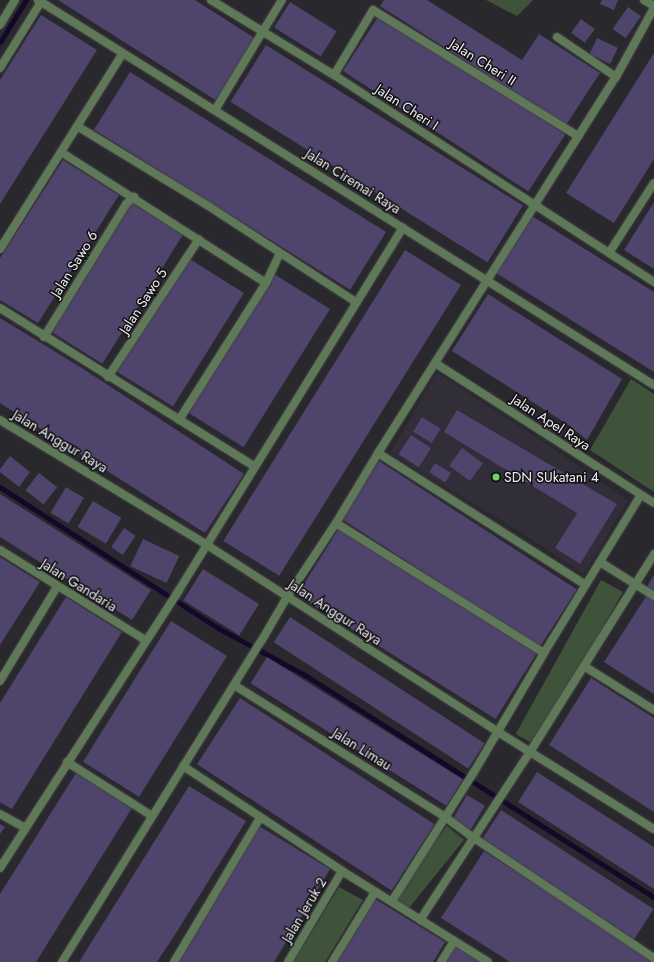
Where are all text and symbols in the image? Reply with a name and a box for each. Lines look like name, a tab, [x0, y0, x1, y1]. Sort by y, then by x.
street label: Jalan Cheri II	[447, 35, 519, 89]
street label: Jalan Cheri I	[372, 80, 442, 134]
street label: Jalan Ciremai Raya	[302, 145, 404, 217]
street label: Jalan Sawo 6	[47, 228, 101, 300]
street label: Jalan Sawo 5	[116, 265, 170, 337]
street label: Jalan Apel Raya	[508, 390, 594, 454]
street label: Jalan Anggur Raya	[9, 406, 111, 476]
place label: SDN SUkatani 4	[504, 469, 599, 485]
marker: SDN SUkatani 4	[491, 472, 501, 482]
street label: Jalan Gandaria	[38, 555, 120, 615]
street label: Jalan Anggur Raya	[285, 576, 385, 648]
street label: Jalan Limau	[329, 724, 395, 774]
street label: Jalan Jeruk 2	[278, 875, 330, 945]

